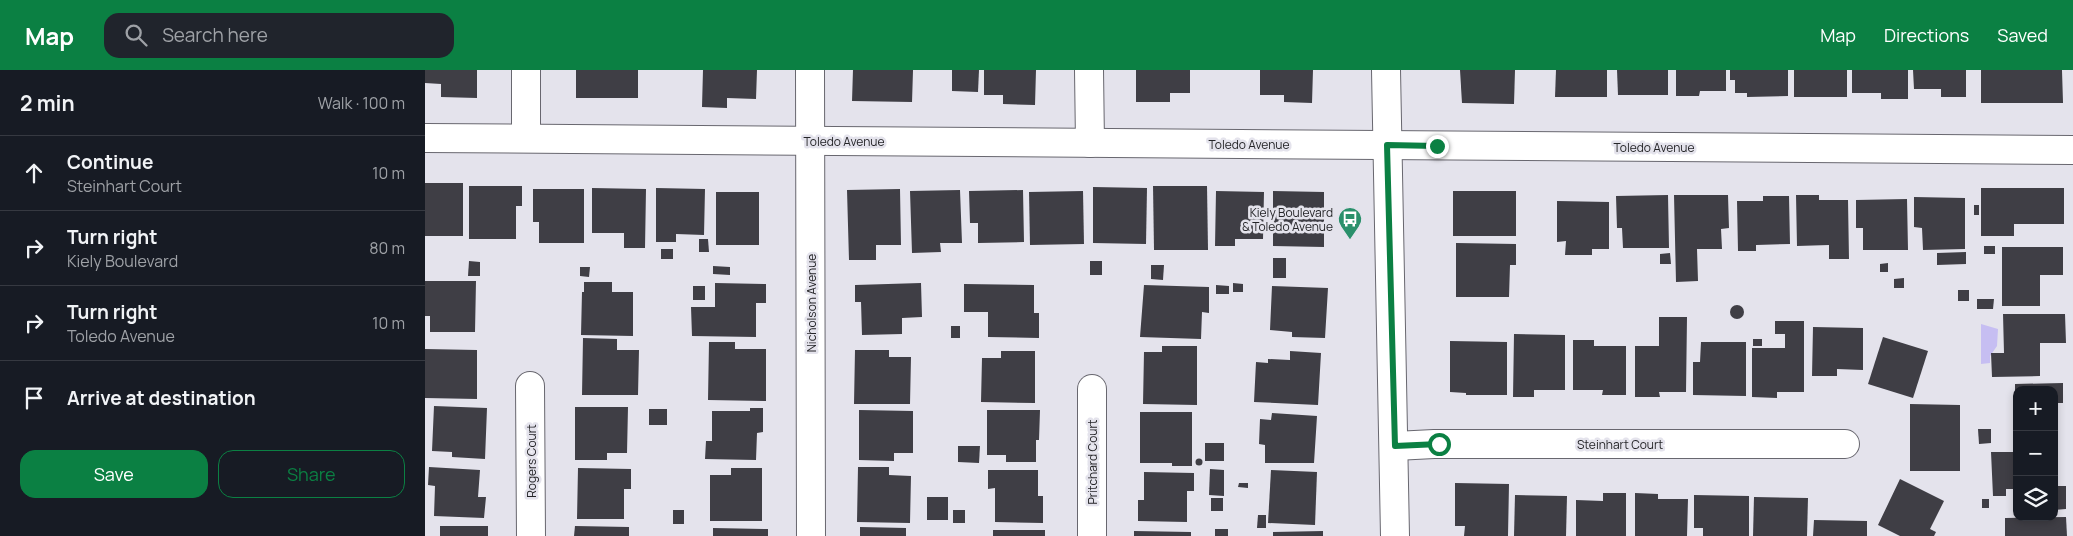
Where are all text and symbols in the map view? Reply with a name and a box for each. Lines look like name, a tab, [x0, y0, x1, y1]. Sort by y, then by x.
search box	[104, 13, 454, 58]
text: Map	[25, 19, 74, 52]
icon: search	[122, 21, 150, 49]
text: Search here	[162, 22, 268, 48]
text: Map	[1820, 23, 1856, 47]
text: Directions	[1884, 23, 1969, 47]
text: Saved	[1997, 23, 2048, 47]
text: 2 min	[20, 89, 75, 117]
text: Walk · 100 m	[318, 92, 405, 114]
street label: Toledo Avenue	[804, 133, 884, 150]
route end	[1426, 135, 1449, 158]
street label: Toledo Avenue	[1209, 136, 1289, 153]
street label: Toledo Avenue	[1614, 139, 1694, 156]
text: Continue	[67, 149, 153, 175]
icon: ahead	[20, 159, 48, 187]
text: 10 m	[372, 162, 405, 184]
text: Steinhart Court	[67, 175, 182, 197]
place label: Kiely Boulevard & Toledo Avenue	[1242, 204, 1333, 235]
bus stop icon: Kiely Boulevard & Toledo Avenue	[1337, 206, 1363, 240]
text: Turn right	[67, 224, 157, 250]
icon: right	[20, 234, 48, 262]
text: 80 m	[369, 237, 405, 259]
text: Kiely Boulevard	[67, 250, 178, 272]
street label: Nicholson Avenue	[803, 254, 820, 352]
text: Turn right	[67, 299, 157, 325]
icon: right	[20, 309, 48, 337]
text: 10 m	[372, 312, 405, 334]
text: Toledo Avenue	[67, 325, 175, 347]
icon: arrive	[20, 384, 48, 412]
text: Arrive at destination	[67, 385, 256, 411]
map controls	[2013, 386, 2058, 521]
button: +	[2013, 386, 2058, 431]
street label: Pritchard Court	[1084, 419, 1101, 505]
street label: Rogers Court	[523, 424, 540, 498]
button: −	[2013, 431, 2058, 476]
route start	[1428, 433, 1451, 456]
street label: Steinhart Court	[1577, 436, 1663, 453]
button: Save	[20, 450, 208, 498]
button: Share	[218, 450, 405, 498]
button: layers	[2013, 476, 2058, 521]

